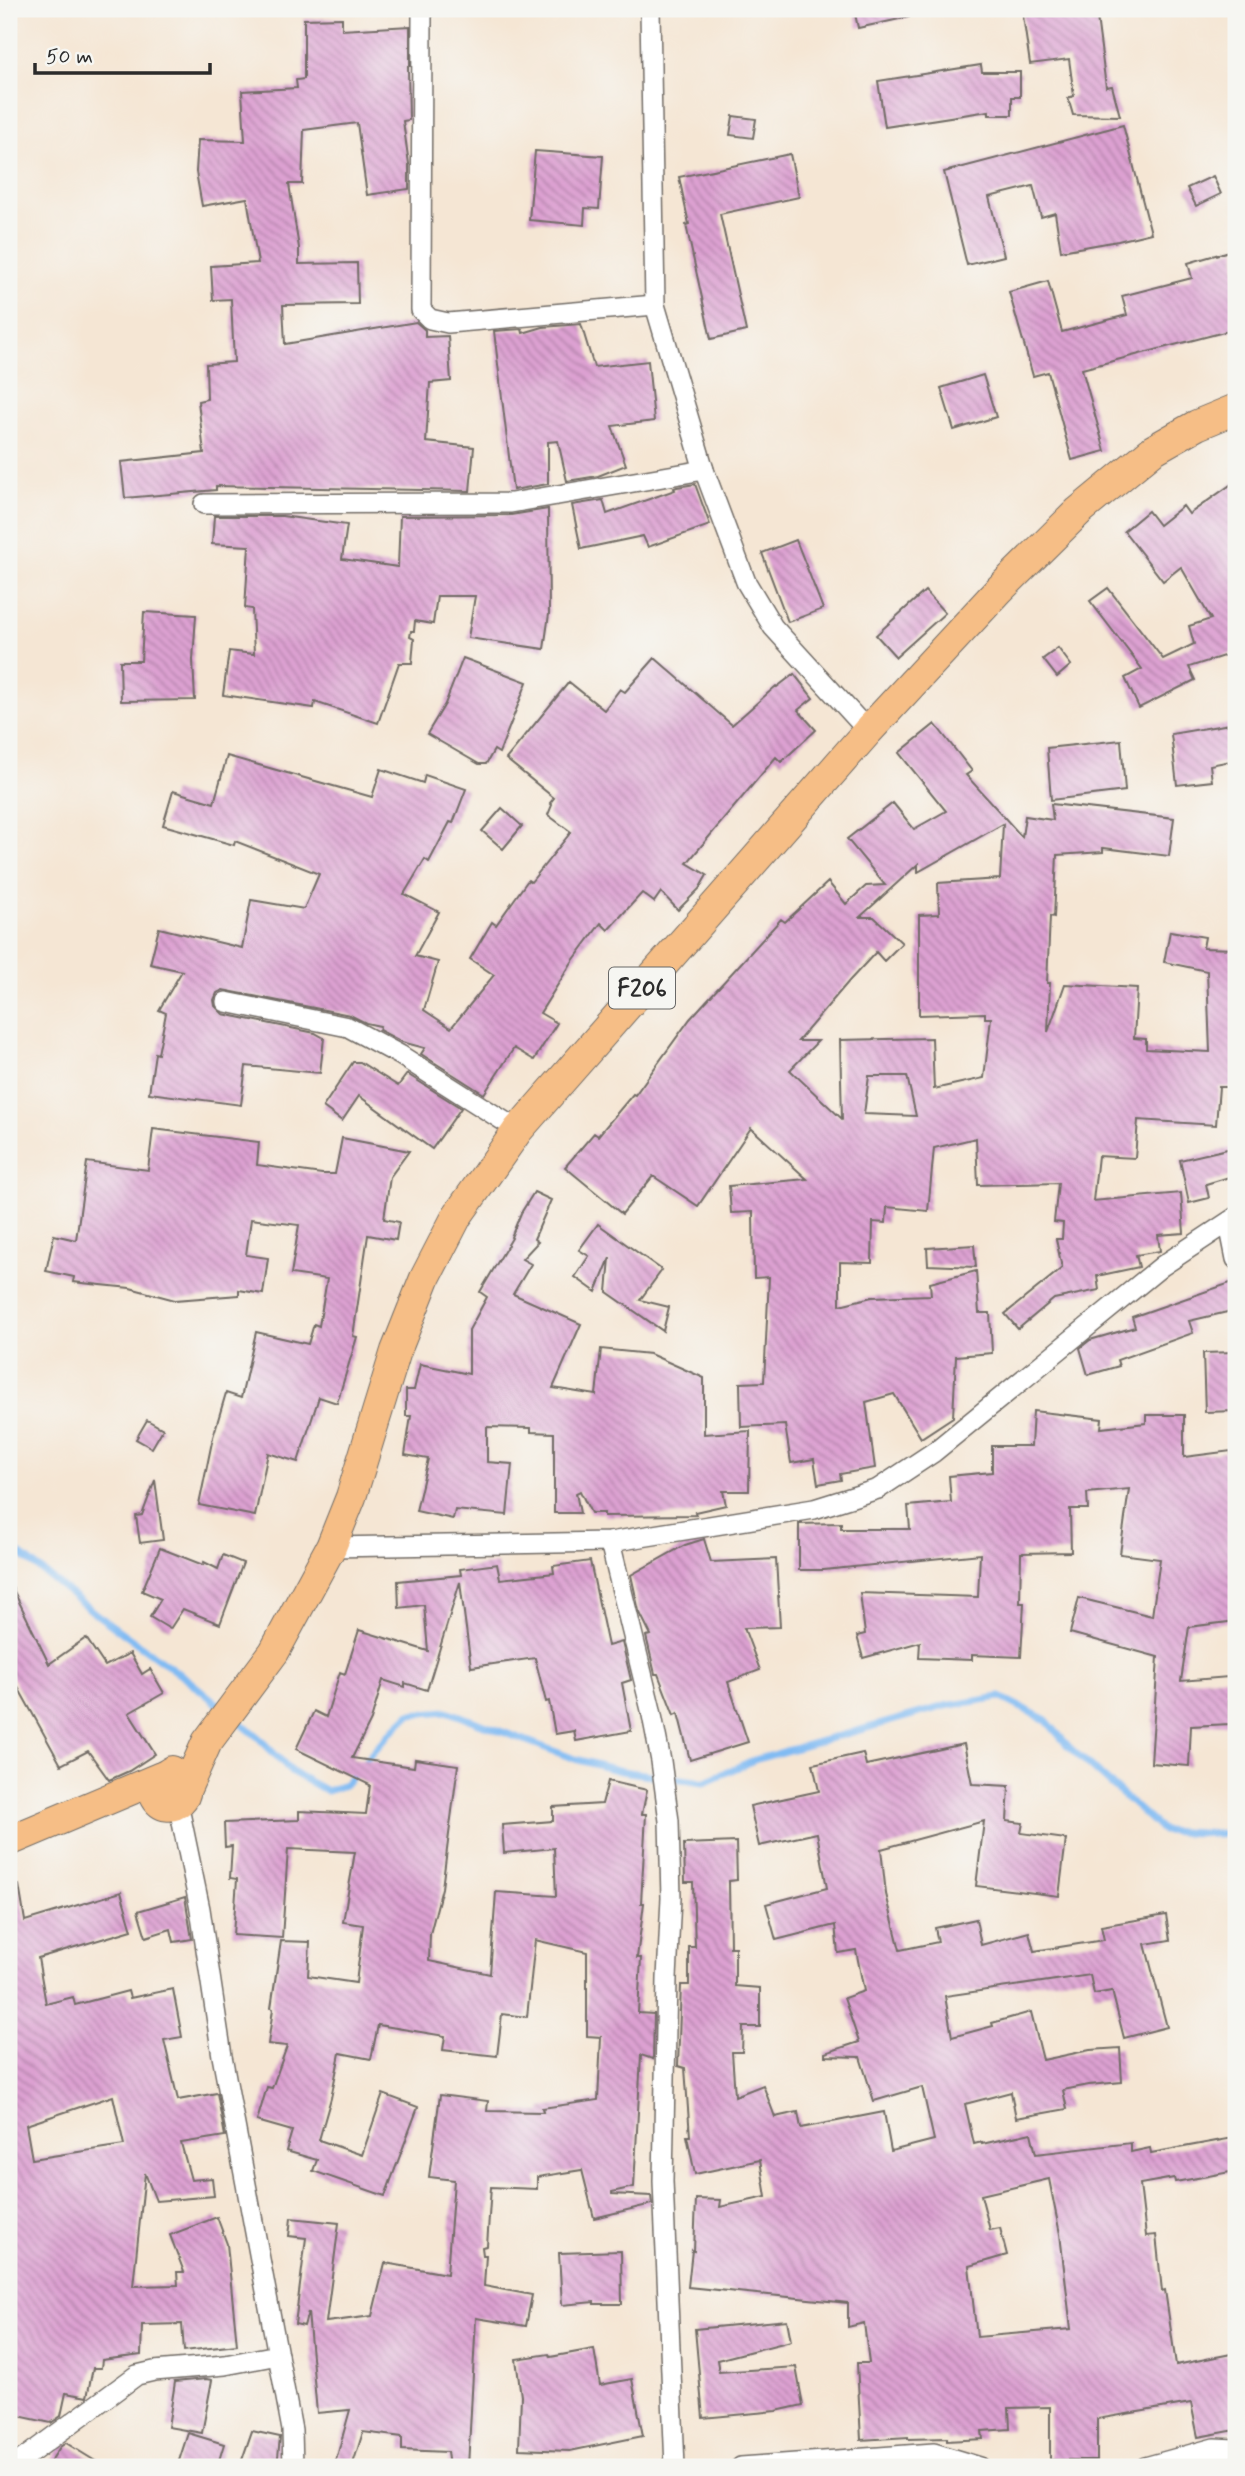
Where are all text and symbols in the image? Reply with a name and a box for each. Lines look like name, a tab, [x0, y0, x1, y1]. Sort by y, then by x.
scale bar	[35, 32, 210, 76]
text: 50 m	[46, 43, 93, 71]
road number: F206	[609, 968, 675, 1008]

